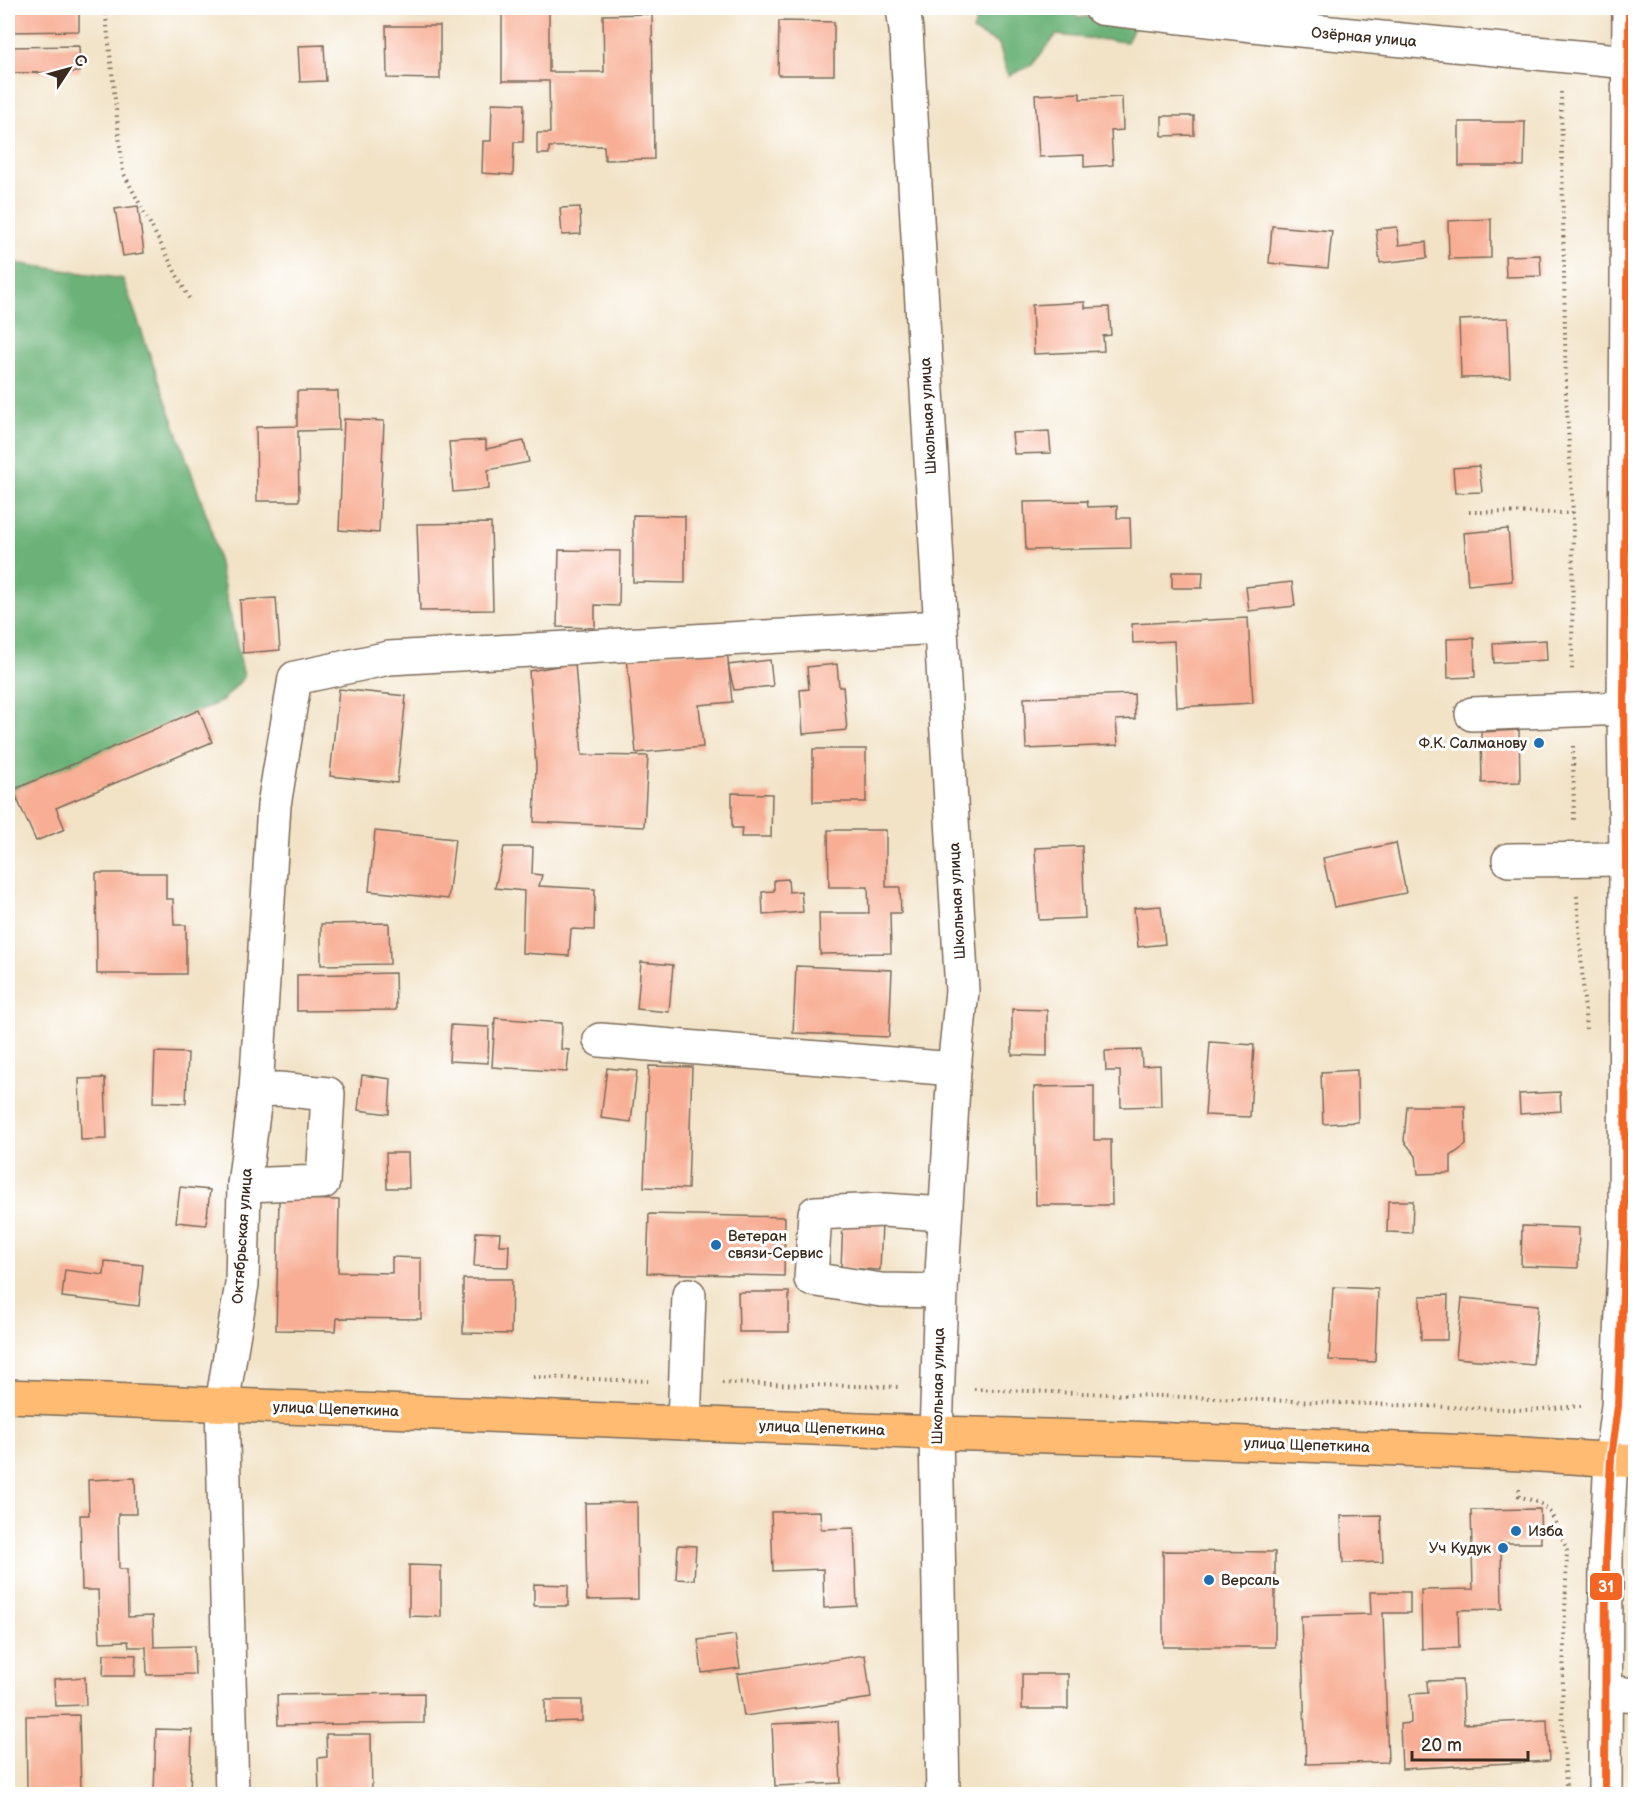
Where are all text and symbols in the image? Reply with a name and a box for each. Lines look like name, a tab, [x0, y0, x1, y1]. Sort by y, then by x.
street label: Озёрная улица	[1310, 23, 1418, 52]
north arrow	[39, 39, 99, 99]
text: С	[69, 51, 91, 71]
street label: Школьная улица	[916, 357, 941, 475]
place label: Ф.К. Салманову	[1418, 734, 1527, 753]
marker: Ф.К. Салманову	[1532, 736, 1546, 750]
street label: Школьная улица	[945, 842, 970, 960]
street label: Октябрьская улица	[228, 1167, 257, 1305]
place label: Ветеран связи-Сервис	[728, 1227, 824, 1263]
marker: Ветеран связи-Сервис	[709, 1238, 723, 1252]
street label: Школьная улица	[928, 1327, 949, 1445]
street label: улица Щепеткина	[273, 1398, 400, 1421]
street label: улица Щепеткина	[759, 1417, 886, 1440]
street label: улица Щепеткина	[1244, 1434, 1371, 1457]
place label: Изба	[1528, 1522, 1564, 1541]
marker: Изба	[1509, 1524, 1523, 1538]
place label: Уч Кудук	[1429, 1539, 1491, 1558]
marker: Уч Кудук	[1496, 1541, 1510, 1555]
place label: Версаль	[1221, 1571, 1280, 1590]
line badge: 31	[1589, 1572, 1623, 1601]
marker: Версаль	[1202, 1573, 1216, 1587]
text: 31	[1598, 1578, 1614, 1597]
scale bar	[1412, 1724, 1528, 1762]
text: 20 m	[1421, 1735, 1462, 1756]

